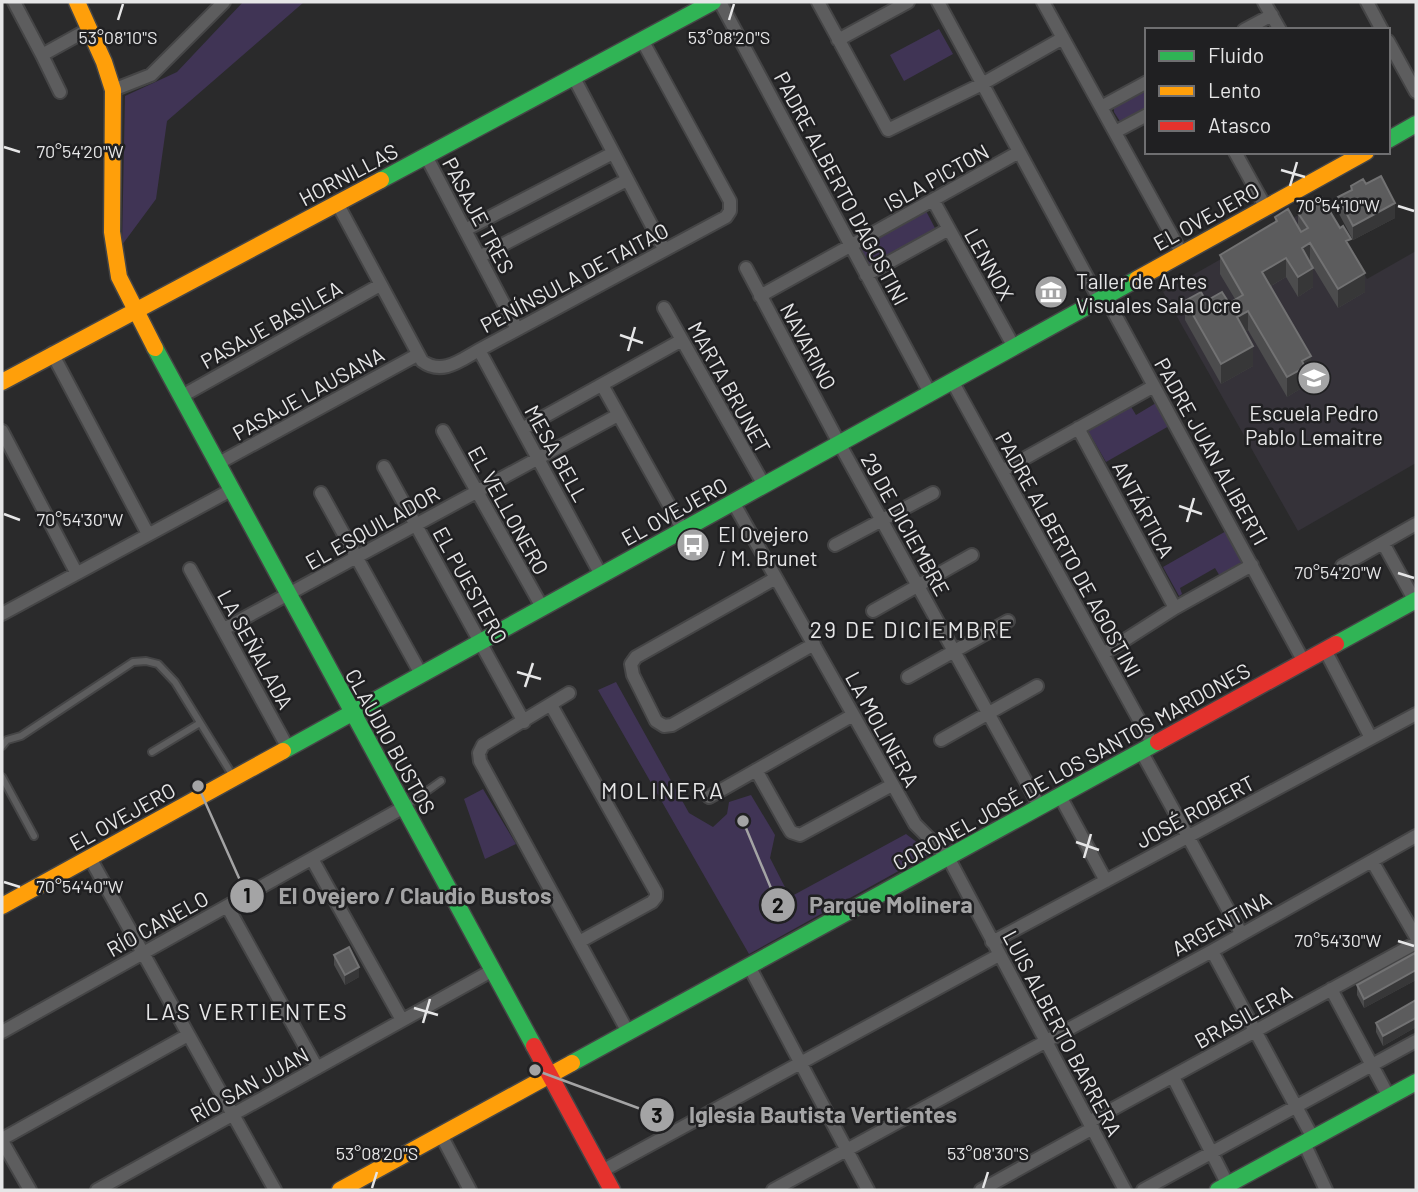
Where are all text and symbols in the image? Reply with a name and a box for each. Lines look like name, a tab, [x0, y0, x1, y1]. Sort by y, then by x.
text: 53°08'10"S	[78, 26, 158, 48]
text: 53°08'20"S	[688, 26, 770, 48]
legend	[1145, 28, 1390, 154]
text: Fluido	[1208, 42, 1264, 67]
street label: PADRE ALBERTO D'AGOSTINI	[770, 67, 914, 309]
text: Lento	[1208, 77, 1261, 102]
text: Atasco	[1208, 112, 1271, 137]
street label: HORNILLAS	[294, 138, 402, 210]
street label: ISLA PICTON	[879, 138, 993, 216]
text: 70°54'20"W	[36, 140, 124, 162]
street label: PASAJE TRES	[438, 153, 520, 277]
street label: EL OVEJERO	[1149, 177, 1263, 255]
text: 70°54'10"W	[1296, 194, 1380, 216]
street label: PENÍNSULA DE TAITAO	[476, 217, 672, 337]
street label: LENNOX	[960, 224, 1020, 304]
place label: Taller de Artes Visuales Sala Ocre	[1076, 268, 1241, 317]
museum icon: Taller de Artes Visuales Sala Ocre	[1032, 273, 1070, 311]
street label: PASAJE BASILEA	[196, 275, 346, 373]
street label: NAVARINO	[776, 298, 842, 394]
street label: MARTA BRUNET	[684, 317, 776, 457]
street label: PASAJE LAUSANA	[228, 341, 388, 445]
street label: PADRE JUAN ALIBERTI	[1150, 353, 1274, 549]
school or university icon: Escuela Pedro Pablo Lemaitre	[1295, 359, 1333, 397]
street label: MESA BELL	[520, 400, 594, 506]
place label: Escuela Pedro Pablo Lemaitre	[1245, 400, 1383, 449]
street label: PADRE ALBERTO DE AGOSTINI	[991, 427, 1147, 681]
street label: EL VELLONERO	[463, 441, 555, 579]
street label: 29 DE DICIEMBRE	[856, 448, 956, 600]
street label: ANTÁRTICA	[1108, 456, 1180, 562]
street label: EL OVEJERO	[617, 472, 731, 550]
street label: EL ESQUILADOR	[301, 480, 443, 574]
text: 70°54'30"W	[37, 508, 124, 530]
place label: El Ovejero / M. Brunet	[718, 521, 818, 570]
street label: EL PUESTERO	[429, 522, 513, 648]
bus stop icon: El Ovejero / M. Brunet	[674, 526, 712, 564]
text: 70°54'20"W	[1294, 561, 1382, 583]
street label: LA SEÑALADA	[213, 585, 299, 713]
district label: 29 DE DICIEMBRE	[810, 615, 1014, 643]
street label: CORONEL JOSÉ DE LOS SANTOS MARDONES	[888, 657, 1254, 875]
street label: CLAUDIO BUSTOS	[341, 664, 441, 818]
street label: LA MOLINERA	[841, 667, 925, 791]
street label: JOSÉ ROBERT	[1131, 769, 1259, 853]
district label: MOLINERA	[601, 776, 725, 804]
street label: EL OVEJERO	[65, 777, 179, 855]
callout: El Ovejero / Claudio Bustos	[229, 874, 565, 918]
text: 70°54'40"W	[36, 875, 124, 897]
text: El Ovejero / Claudio Bustos	[278, 881, 552, 909]
text: 1	[243, 882, 251, 907]
callout: Parque Molinera	[760, 883, 987, 927]
street label: RÍO CANELO	[102, 885, 212, 961]
street label: ARGENTINA	[1167, 885, 1275, 961]
text: Parque Molinera	[809, 890, 973, 918]
text: 2	[772, 892, 784, 917]
street label: LUIS ALBERTO BARRERA	[998, 926, 1128, 1140]
text: 70°54'30"W	[1295, 929, 1382, 951]
street label: BRASILERA	[1190, 979, 1296, 1053]
district label: LAS VERTIENTES	[145, 997, 349, 1025]
street label: RÍO SAN JUAN	[185, 1041, 313, 1127]
callout: Iglesia Bautista Vertientes	[640, 1093, 971, 1137]
text: Iglesia Bautista Vertientes	[689, 1100, 957, 1128]
text: 3	[651, 1102, 663, 1127]
text: 53°08'20"S	[336, 1142, 418, 1164]
text: 53°08'30"S	[947, 1142, 1029, 1164]

